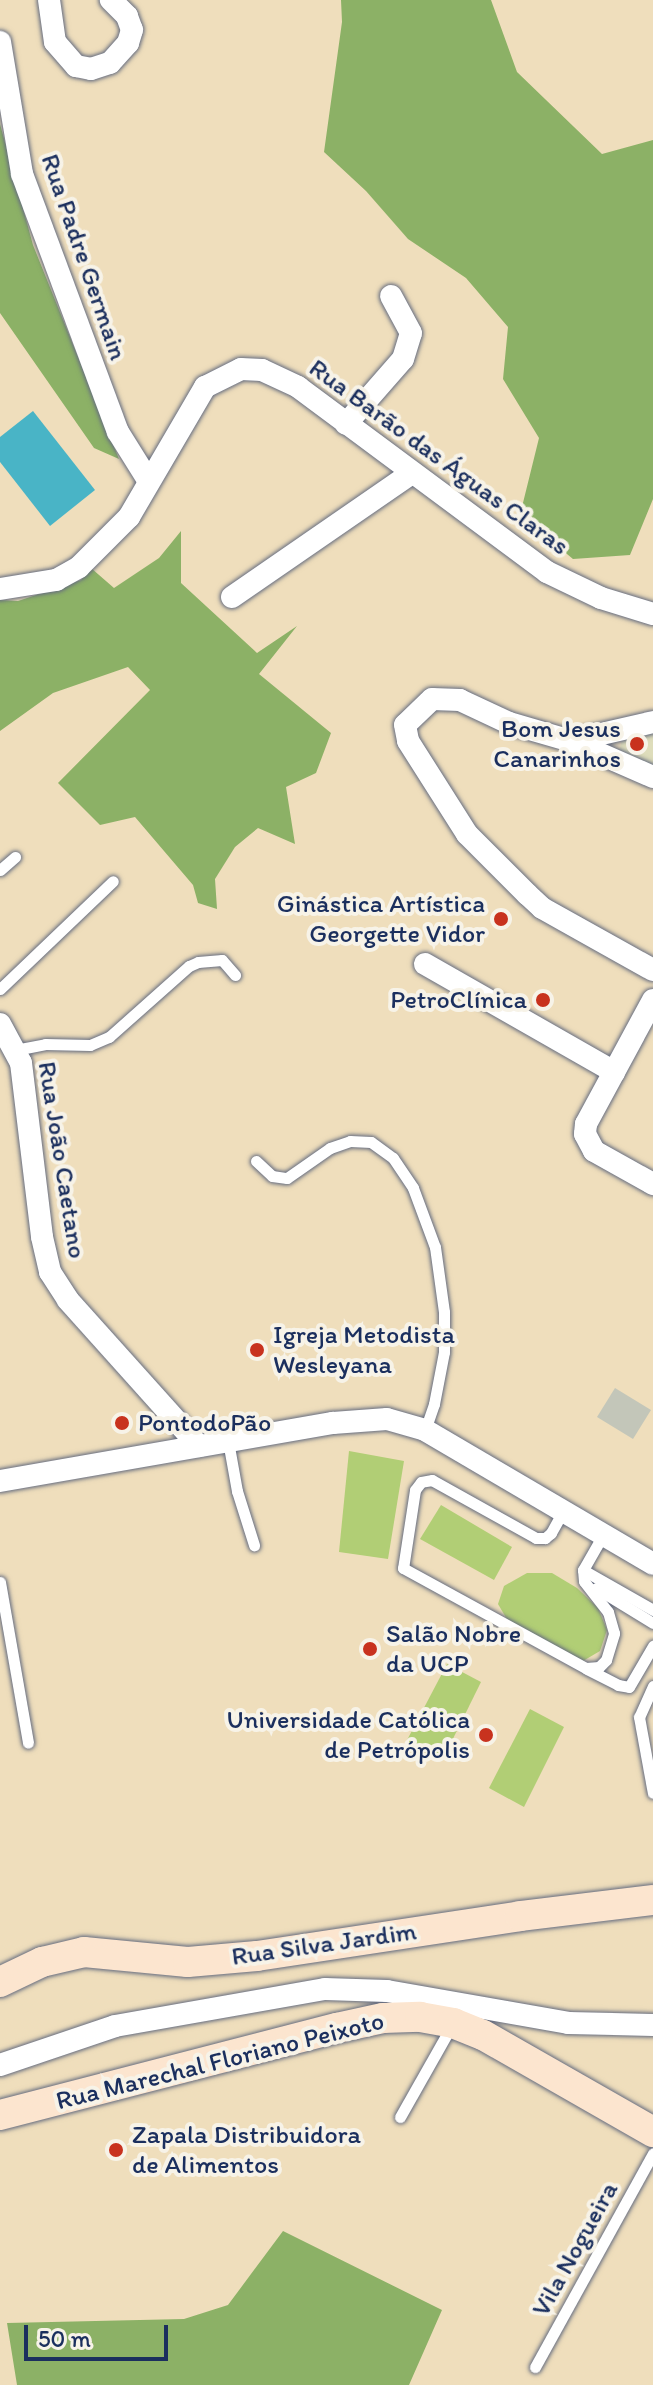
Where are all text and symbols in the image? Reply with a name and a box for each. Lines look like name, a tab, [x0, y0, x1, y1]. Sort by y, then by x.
street label: Rua Padre Germain	[34, 151, 134, 363]
street label: Rua Barão das Águas Claras	[303, 352, 575, 562]
place label: Bom Jesus Canarinhos	[493, 713, 621, 774]
marker: Bom Jesus Canarinhos	[628, 735, 646, 753]
place label: Ginástica Artística Georgette Vidor	[277, 888, 485, 950]
marker: Ginástica Artística Georgette Vidor	[492, 910, 510, 928]
place label: PetroClínica	[390, 984, 527, 1016]
marker: PetroClínica	[534, 991, 552, 1009]
street label: Rua João Caetano	[31, 1059, 93, 1261]
place label: Igreja Metodista Wesleyana	[273, 1319, 455, 1380]
marker: Igreja Metodista Wesleyana	[248, 1341, 266, 1359]
place label: PontodoPão	[138, 1407, 271, 1439]
marker: PontodoPão	[113, 1414, 131, 1432]
place label: Salão Nobre da UCP	[386, 1618, 521, 1680]
marker: Salão Nobre da UCP	[361, 1640, 379, 1658]
place label: Universidade Católica de Petrópolis	[226, 1704, 470, 1766]
marker: Universidade Católica de Petrópolis	[477, 1726, 495, 1744]
street label: Rua Silva Jardim	[229, 1916, 419, 1972]
street label: Rua Marechal Floriano Peixoto	[52, 2005, 388, 2117]
place label: Zapala Distribuidora de Alimentos	[132, 2119, 361, 2180]
marker: Zapala Distribuidora de Alimentos	[107, 2141, 125, 2159]
street label: Vila Nogueira	[525, 2177, 625, 2321]
scale bar	[28, 2309, 172, 2359]
text: 50 m	[38, 2324, 91, 2353]

